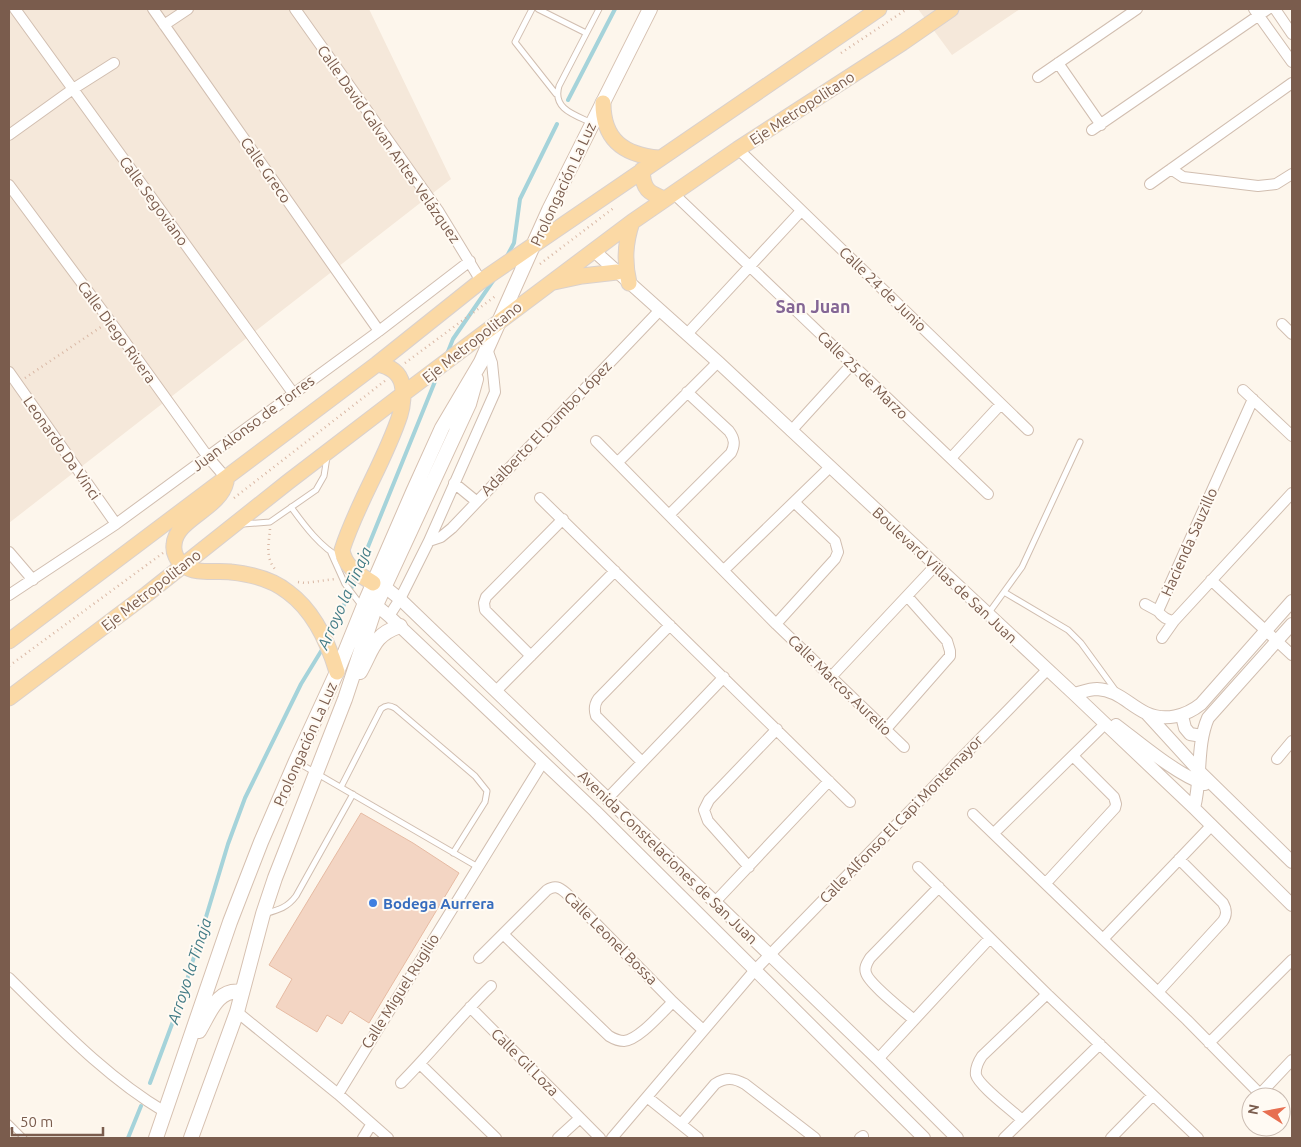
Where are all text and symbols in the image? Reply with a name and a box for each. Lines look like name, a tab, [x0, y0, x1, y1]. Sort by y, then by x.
street label: Calle David Galvan Antes Velázquez	[314, 42, 464, 246]
street label: Eje Metropolitano	[746, 68, 858, 148]
street label: Prolongación La Luz	[527, 119, 599, 248]
street label: Calle Greco	[237, 134, 295, 206]
street label: Calle Segoviano	[116, 153, 192, 249]
street label: Calle 24 de Junio	[836, 243, 930, 335]
street label: Calle Diego Rivera	[74, 278, 160, 386]
district label: San Juan	[775, 296, 851, 316]
street label: Eje Metropolitano	[419, 298, 525, 386]
street label: Calle 25 de Marzo	[814, 327, 912, 423]
street label: Adalberto El Dumbo López	[477, 357, 615, 499]
street label: Juan Alonso de Torres	[189, 372, 317, 474]
street label: Leonardo Da Vinci	[20, 393, 104, 503]
street label: Hacienda Sauzillo	[1157, 485, 1221, 599]
street label: Boulevard Villas de San Juan	[869, 503, 1021, 647]
water label: Arroyo la Tinaja	[313, 544, 375, 653]
street label: Eje Metropolitano	[98, 546, 204, 634]
street label: Calle Marcos Aurelio	[785, 631, 895, 739]
street label: Prolongación La Luz	[270, 679, 340, 809]
street label: Calle Alfonso El Capi Montemayor	[816, 731, 986, 907]
street label: Avenida Constelaciones de San Juan	[575, 767, 761, 947]
street label: Calle Leonel Bossa	[561, 888, 661, 988]
place label: Bodega Aurrera	[383, 895, 495, 912]
marker: Bodega Aurrera	[367, 897, 379, 909]
water label: Arroyo la Tinaja	[163, 915, 215, 1027]
street label: Calle Miguel Rugilio	[358, 930, 442, 1052]
street label: Calle Gil Loza	[488, 1025, 562, 1099]
north arrow	[1241, 1087, 1291, 1137]
text: N	[1244, 1103, 1262, 1116]
scale bar	[12, 1104, 104, 1136]
text: 50 m	[20, 1113, 53, 1130]

